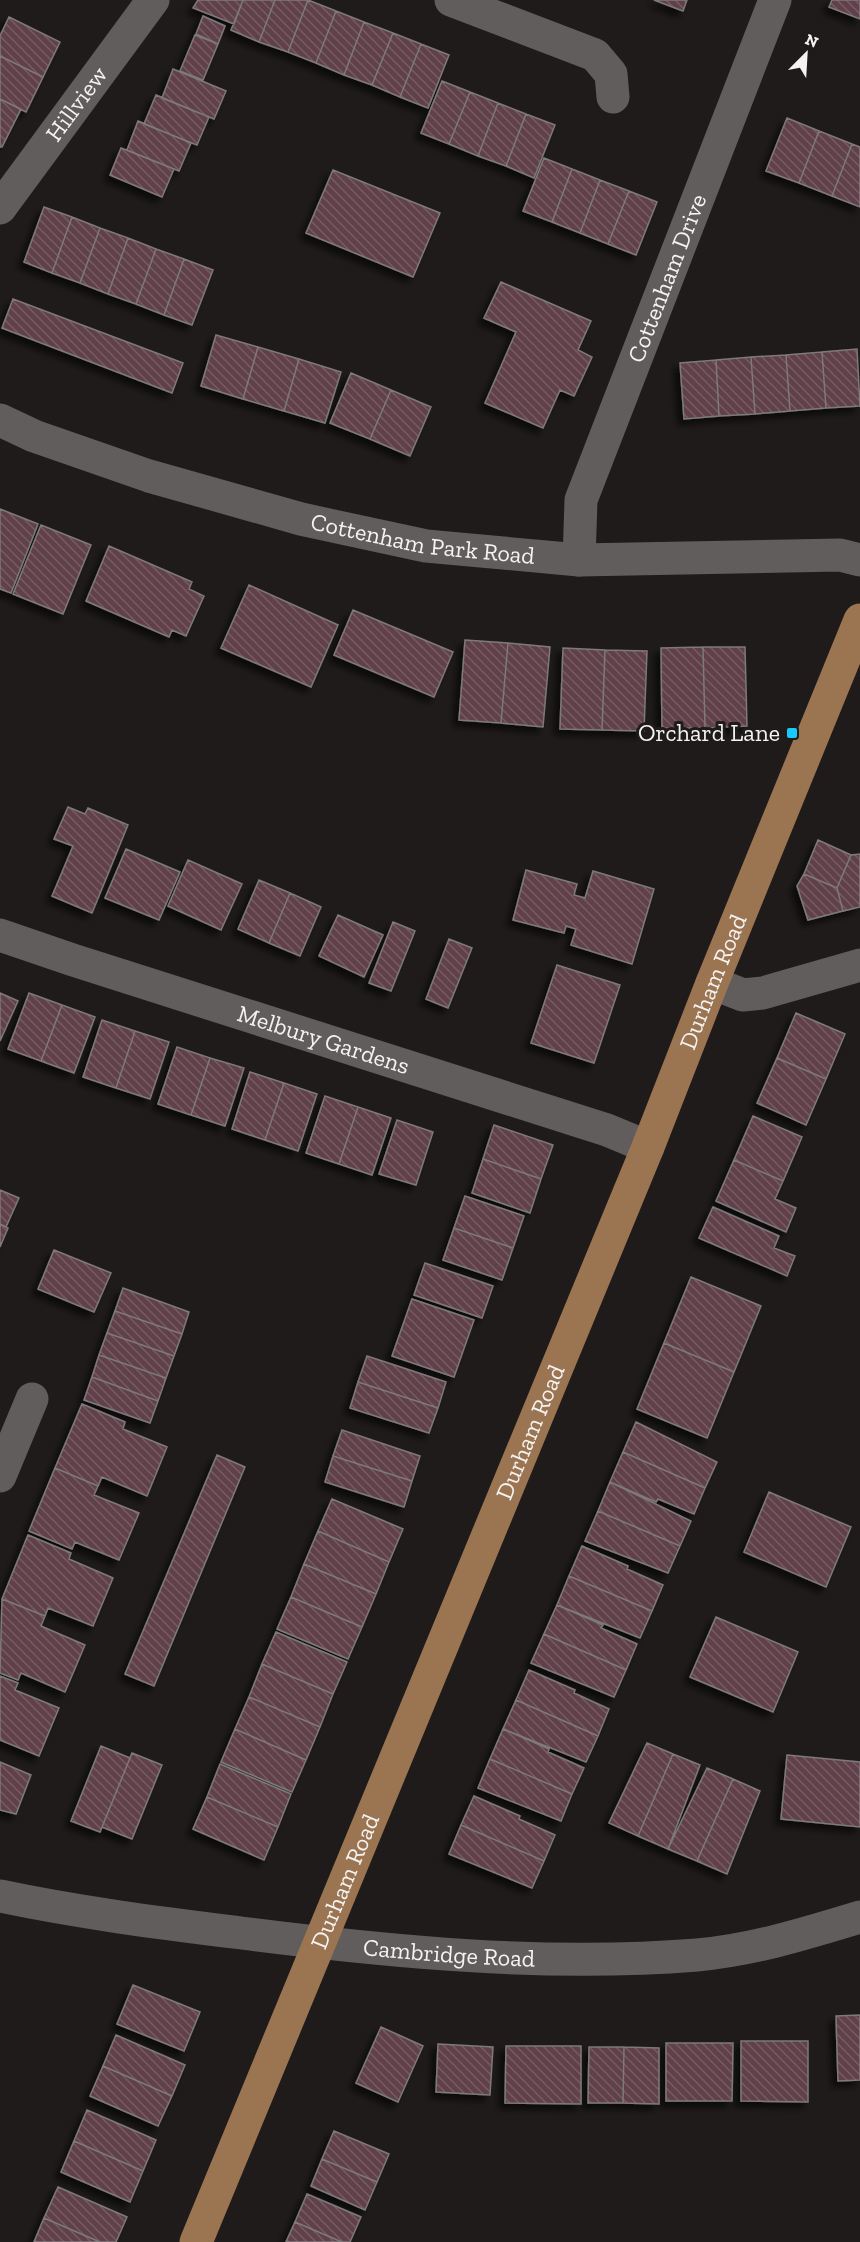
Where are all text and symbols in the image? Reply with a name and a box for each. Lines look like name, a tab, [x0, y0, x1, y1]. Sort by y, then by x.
north arrow	[776, 24, 836, 84]
text: N	[802, 30, 821, 52]
street label: Hillview	[39, 60, 113, 147]
street label: Cottenham Drive	[621, 190, 712, 366]
street label: Cottenham Park Road	[308, 507, 536, 570]
place label: Orchard Lane	[638, 718, 780, 747]
marker: Orchard Lane	[785, 726, 799, 740]
street label: Durham Road	[672, 910, 752, 1054]
street label: Melbury Gardens	[234, 998, 413, 1080]
street label: Durham Road	[489, 1360, 570, 1504]
street label: Durham Road	[304, 1810, 385, 1953]
street label: Cambridge Road	[362, 1932, 535, 1973]

